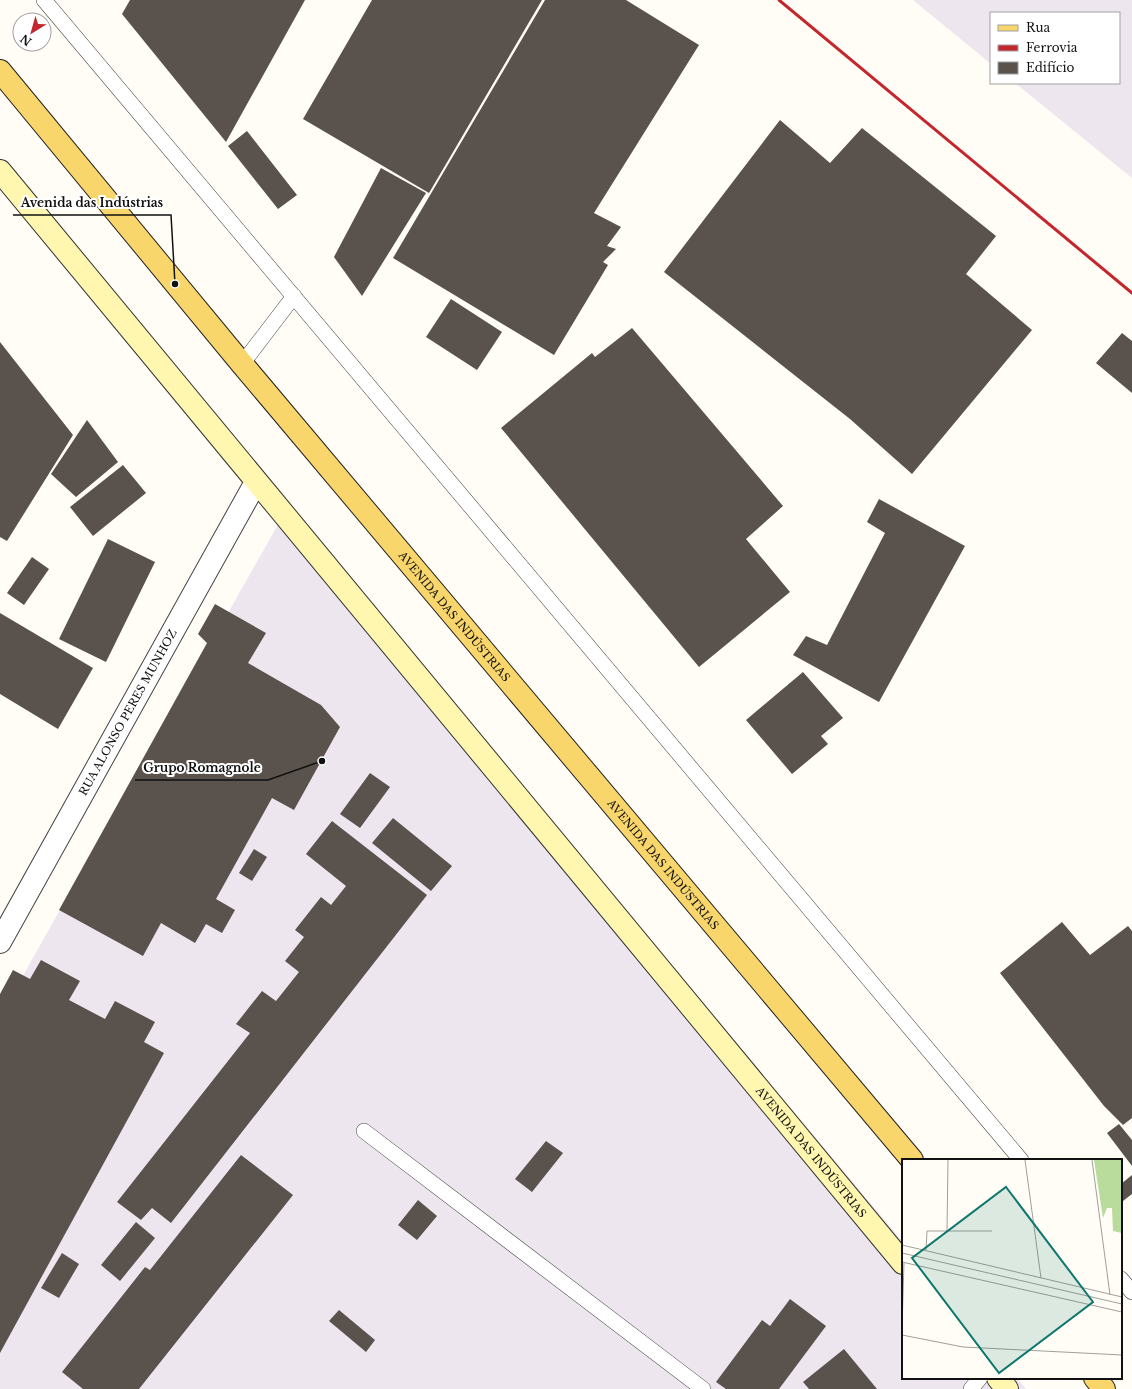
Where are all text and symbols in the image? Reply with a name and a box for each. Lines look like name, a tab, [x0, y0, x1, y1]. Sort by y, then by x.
north arrow	[12, 12, 52, 52]
legend	[990, 12, 1120, 84]
text: Rua	[1026, 20, 1050, 35]
text: N	[17, 31, 34, 49]
text: Ferrovia	[1026, 40, 1078, 55]
text: Edifício	[1026, 60, 1074, 75]
callout: Avenida das Indústrias	[13, 191, 171, 215]
text: Avenida das Indústrias	[20, 195, 164, 210]
street label: AVENIDA DAS INDÚSTRIAS	[395, 548, 513, 684]
street label: RUA ALONSO PERES MUNHOZ	[76, 627, 180, 798]
callout: Grupo Romagnole	[135, 756, 268, 780]
text: Grupo Romagnole	[143, 760, 261, 775]
street label: AVENIDA DAS INDÚSTRIAS	[604, 796, 722, 932]
street label: AVENIDA DAS INDÚSTRIAS	[752, 1083, 869, 1220]
inset map	[902, 1159, 1122, 1379]

